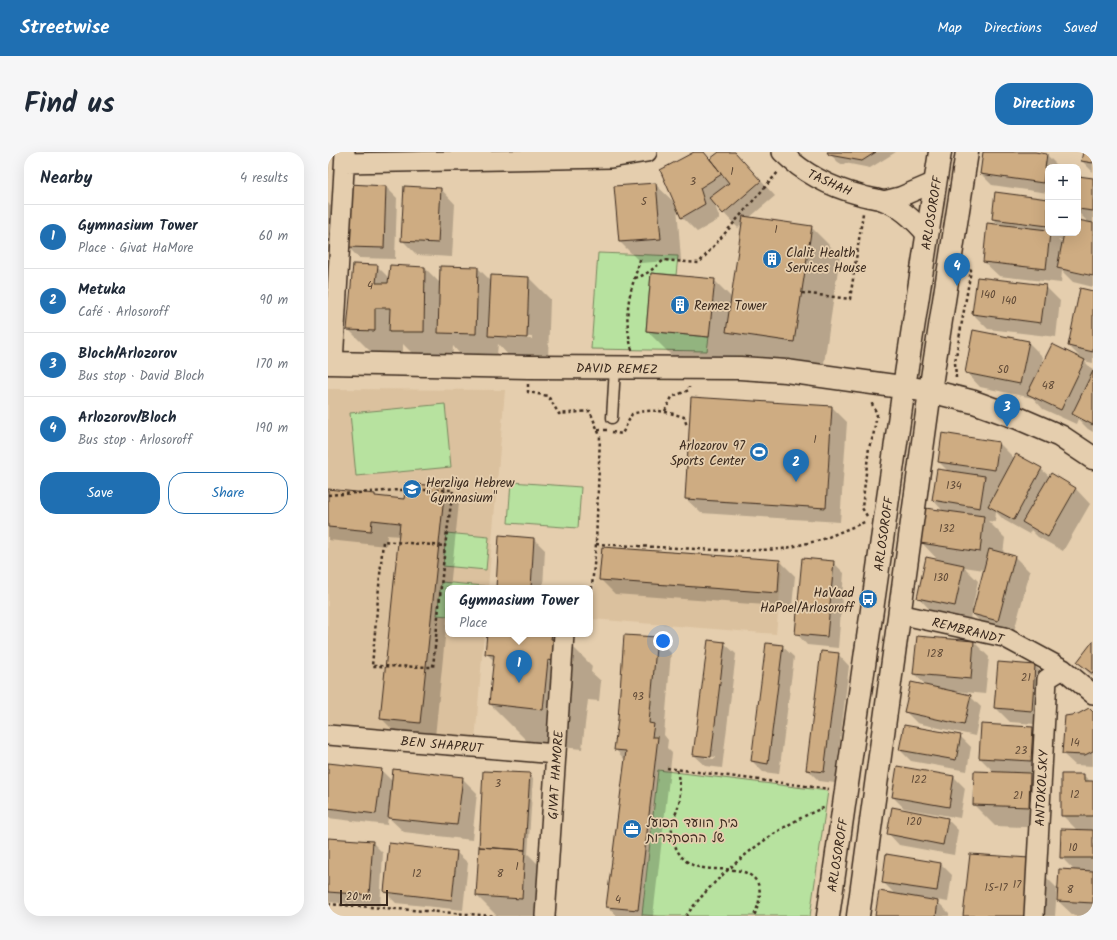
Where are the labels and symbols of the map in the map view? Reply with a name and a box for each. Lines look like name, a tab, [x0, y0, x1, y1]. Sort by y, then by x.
house number: 1	[730, 163, 734, 181]
street label: TASHAH	[804, 164, 855, 203]
house number: 3	[690, 173, 696, 191]
street label: ARLOSOROFF	[916, 174, 949, 252]
house number: 5	[641, 193, 648, 211]
house number: 1	[774, 221, 778, 239]
place label: Clalit Health Services House	[786, 243, 866, 279]
building icon: Clalit Health Services House	[761, 248, 783, 270]
pin: 4	[944, 253, 970, 286]
house number: 4	[367, 277, 373, 295]
house number: 140	[980, 286, 996, 304]
house number: 140	[1001, 292, 1017, 310]
building icon: Remez Tower	[669, 294, 691, 316]
place label: Remez Tower	[694, 296, 767, 317]
street label: DAVID REMEZ	[576, 358, 658, 381]
house number: 50	[997, 361, 1009, 379]
house number: 48	[1042, 377, 1055, 395]
pin: 3	[994, 394, 1020, 427]
house number: 1	[813, 431, 817, 449]
place label: Arlozorov 97 Sports Center	[670, 436, 746, 472]
sports icon: Arlozorov 97 Sports Center	[748, 441, 770, 463]
pin: 2	[783, 449, 809, 482]
place label: Herzliya Hebrew "Gymnasium"	[426, 473, 515, 509]
house number: 134	[946, 477, 962, 495]
school or university icon: Herzliya Hebrew "Gymnasium"	[401, 478, 423, 500]
street label: ARLOSOROFF	[869, 495, 900, 573]
house number: 132	[939, 520, 955, 538]
house number: 130	[933, 569, 949, 587]
place label: HaVaad HaPoel/Arlosoroff	[760, 583, 855, 619]
bus stop icon: HaVaad HaPoel/Arlosoroff	[857, 588, 879, 610]
street label: REMBRANDT	[929, 612, 1007, 651]
your location	[653, 631, 673, 651]
house number: 128	[927, 645, 944, 663]
pin: 1	[506, 650, 532, 683]
house number: 21	[1021, 669, 1031, 687]
house number: 93	[632, 688, 644, 706]
street label: GIVAT HAMORE	[543, 730, 570, 820]
street label: BEN SHAPRUT	[400, 731, 485, 760]
house number: 14	[1070, 734, 1080, 752]
house number: 23	[1015, 742, 1027, 760]
street label: ANTOKOLSKY	[1030, 749, 1055, 827]
house number: 122	[911, 771, 927, 789]
house number: 3	[495, 775, 501, 793]
house number: 12	[1070, 786, 1080, 804]
house number: 21	[1013, 787, 1023, 805]
place label: בית הוועד הפועל של ההסתדרות	[645, 813, 738, 849]
house number: 120	[906, 813, 922, 831]
street label: ARLOSOROFF	[822, 816, 855, 894]
office icon: בית הוועד הפועל של ההסתדרות	[621, 818, 643, 840]
house number: 10	[1069, 839, 1078, 857]
house number: 1	[515, 858, 519, 876]
house number: 12	[412, 865, 422, 883]
house number: 8	[497, 865, 504, 883]
house number: 17	[1013, 876, 1022, 894]
house number: 15-17	[985, 879, 1008, 897]
house number: 8	[1067, 881, 1074, 899]
scale bar	[340, 888, 388, 907]
house number: 4	[615, 891, 621, 909]

